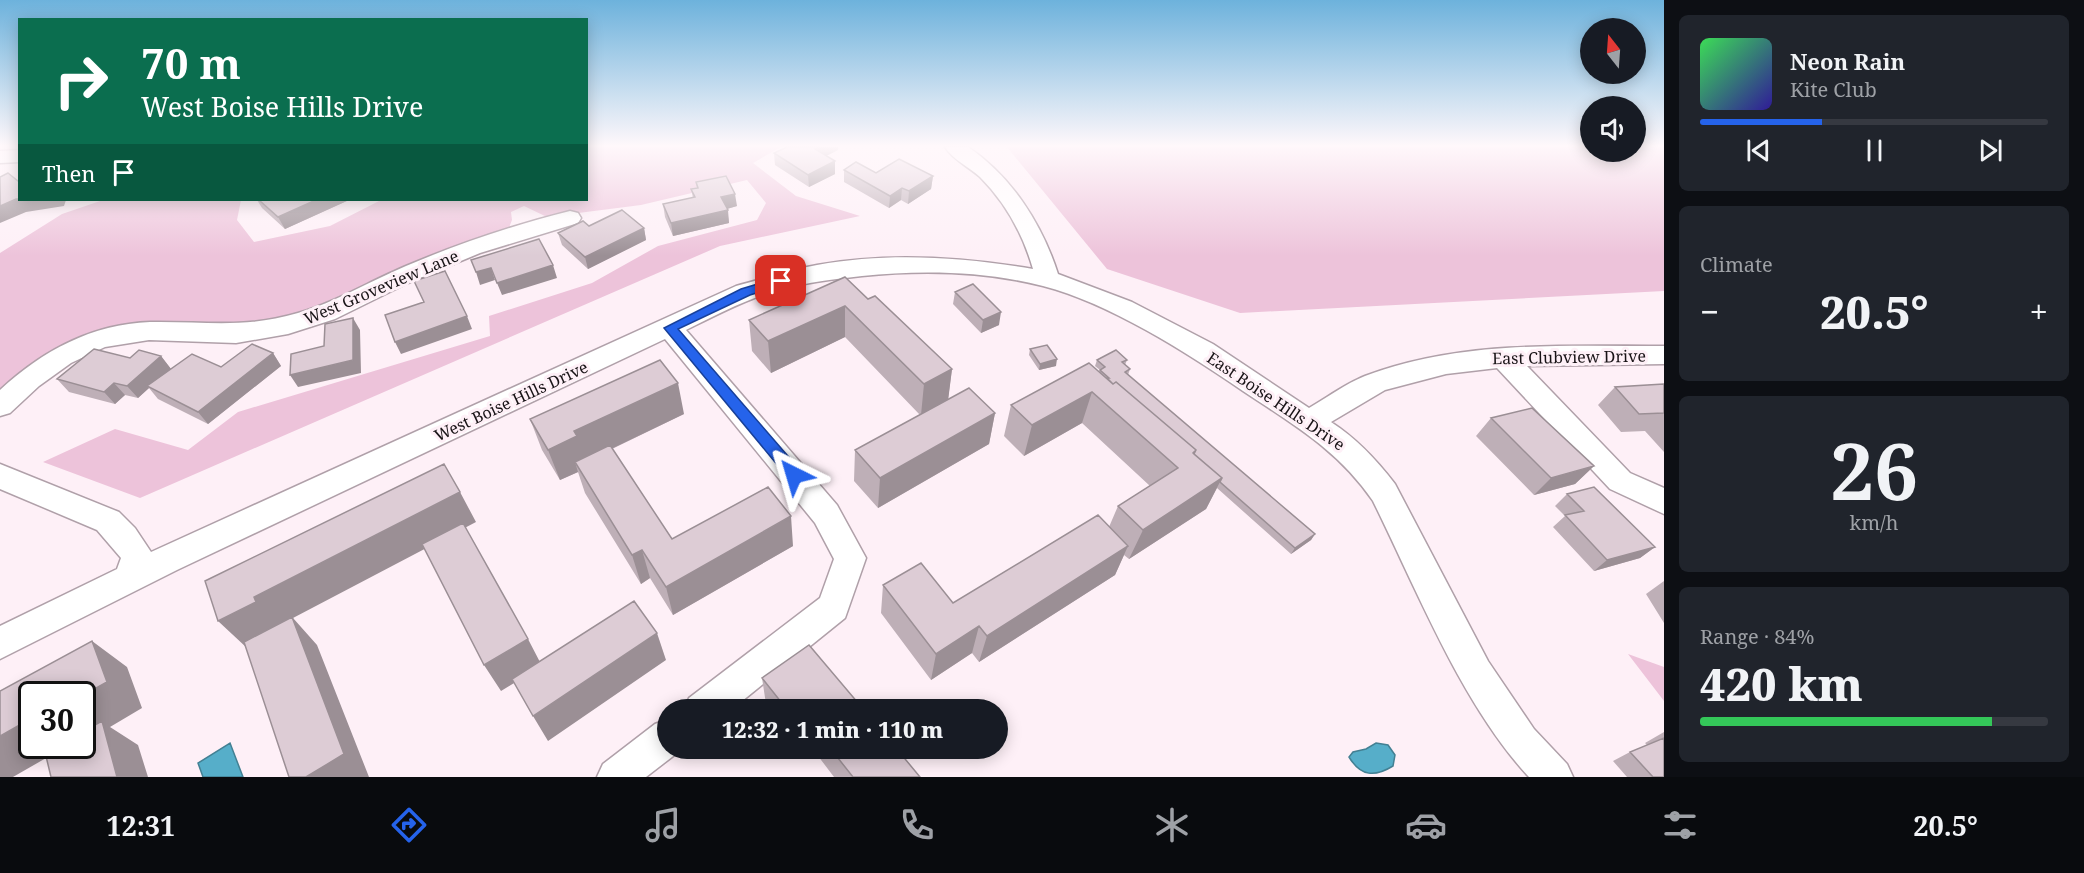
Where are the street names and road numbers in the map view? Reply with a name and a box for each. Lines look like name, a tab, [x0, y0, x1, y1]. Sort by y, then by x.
street label: West Groveview Lane	[300, 244, 462, 330]
street label: East Clubview Drive	[1492, 345, 1646, 369]
street label: East Boise Hills Drive	[1203, 347, 1349, 455]
street label: West Boise Hills Drive	[431, 356, 591, 446]

